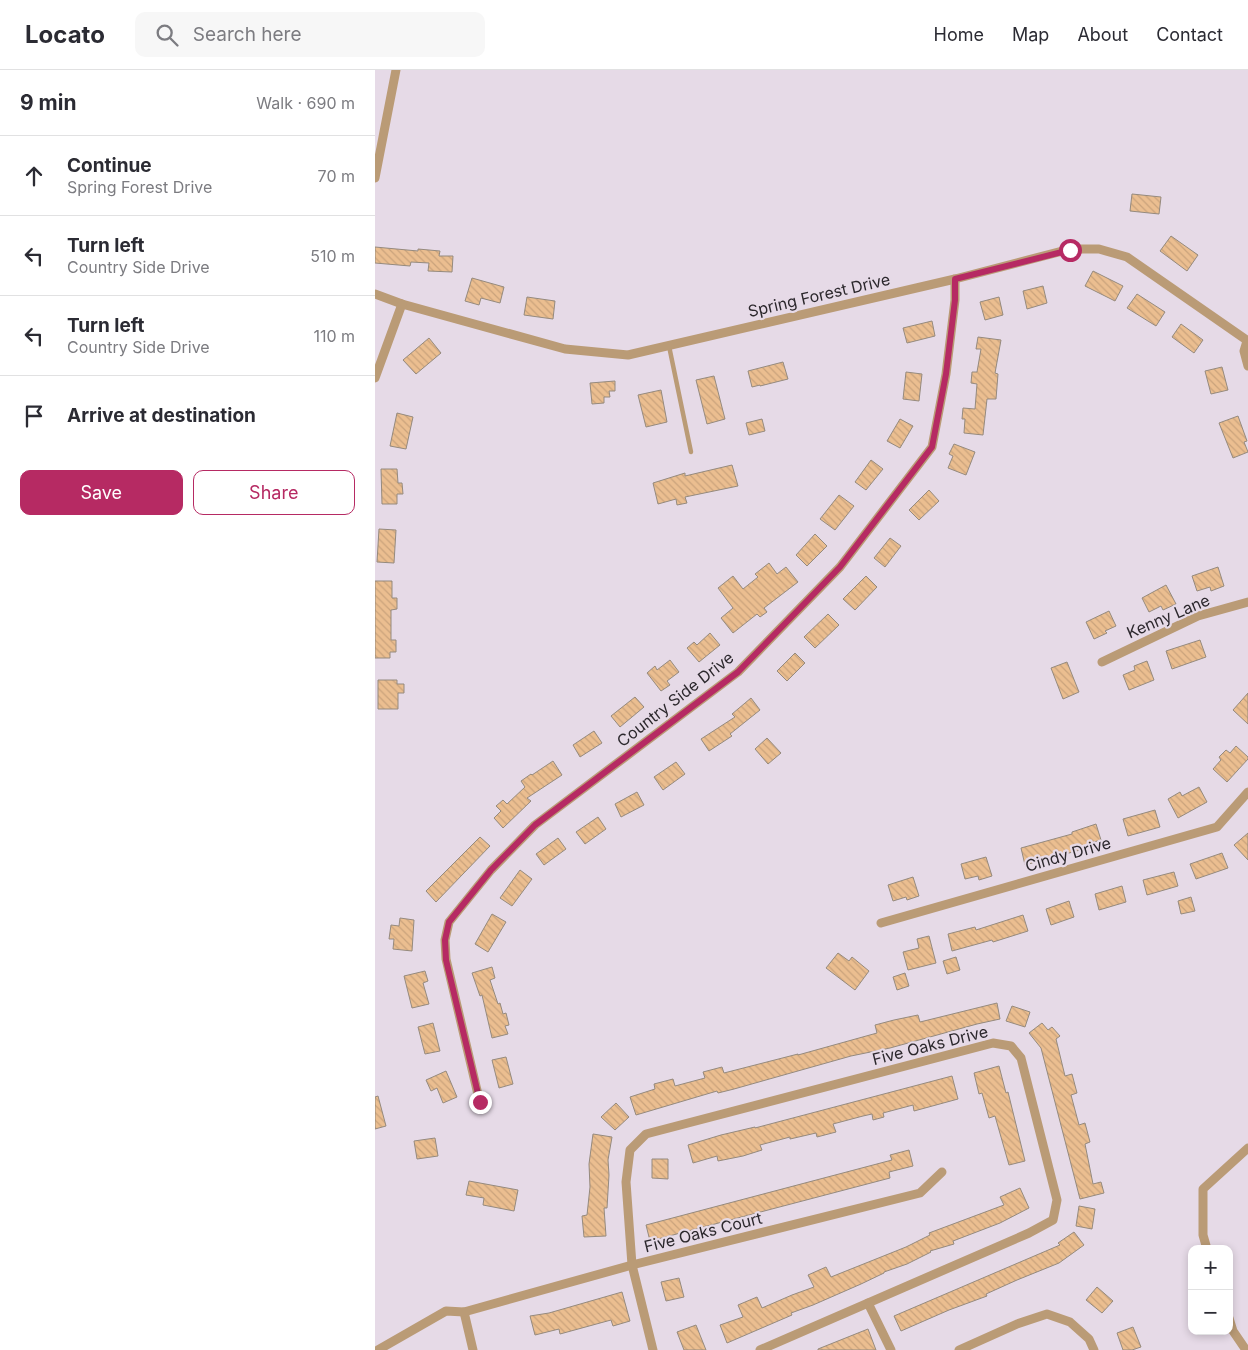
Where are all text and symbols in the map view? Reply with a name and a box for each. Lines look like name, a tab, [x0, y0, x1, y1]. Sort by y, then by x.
search box	[135, 12, 485, 57]
text: Locato	[25, 20, 105, 49]
icon: search	[153, 21, 181, 49]
text: Search here	[193, 23, 301, 46]
text: Home	[934, 24, 984, 45]
text: Map	[1012, 24, 1049, 45]
text: About	[1077, 24, 1128, 45]
text: Contact	[1156, 24, 1223, 45]
text: 9 min	[20, 90, 77, 115]
text: Walk · 690 m	[256, 93, 355, 113]
text: Continue	[67, 154, 152, 177]
icon: ahead	[20, 162, 48, 190]
text: 70 m	[318, 166, 355, 186]
text: Spring Forest Drive	[67, 177, 212, 197]
text: Turn left	[67, 234, 145, 257]
route start	[1059, 239, 1082, 262]
icon: left	[20, 242, 48, 270]
text: 510 m	[310, 246, 355, 266]
text: Country Side Drive	[67, 257, 210, 277]
street label: Spring Forest Drive	[746, 269, 892, 321]
text: Turn left	[67, 314, 145, 337]
icon: left	[20, 322, 48, 350]
text: 110 m	[313, 326, 355, 346]
text: Country Side Drive	[67, 337, 210, 357]
icon: arrive	[20, 402, 48, 430]
text: Arrive at destination	[67, 404, 256, 427]
button: Save	[20, 470, 183, 515]
button: Share	[193, 470, 355, 515]
street label: Kenny Lane	[1123, 590, 1213, 642]
street label: Country Side Drive	[613, 647, 737, 751]
street label: Cindy Drive	[1023, 832, 1113, 876]
street label: Five Oaks Drive	[870, 1021, 990, 1069]
route end	[469, 1091, 492, 1114]
street label: Five Oaks Court	[642, 1208, 764, 1256]
map controls	[1188, 1245, 1233, 1335]
button: +	[1188, 1245, 1233, 1290]
button: −	[1188, 1290, 1233, 1335]

